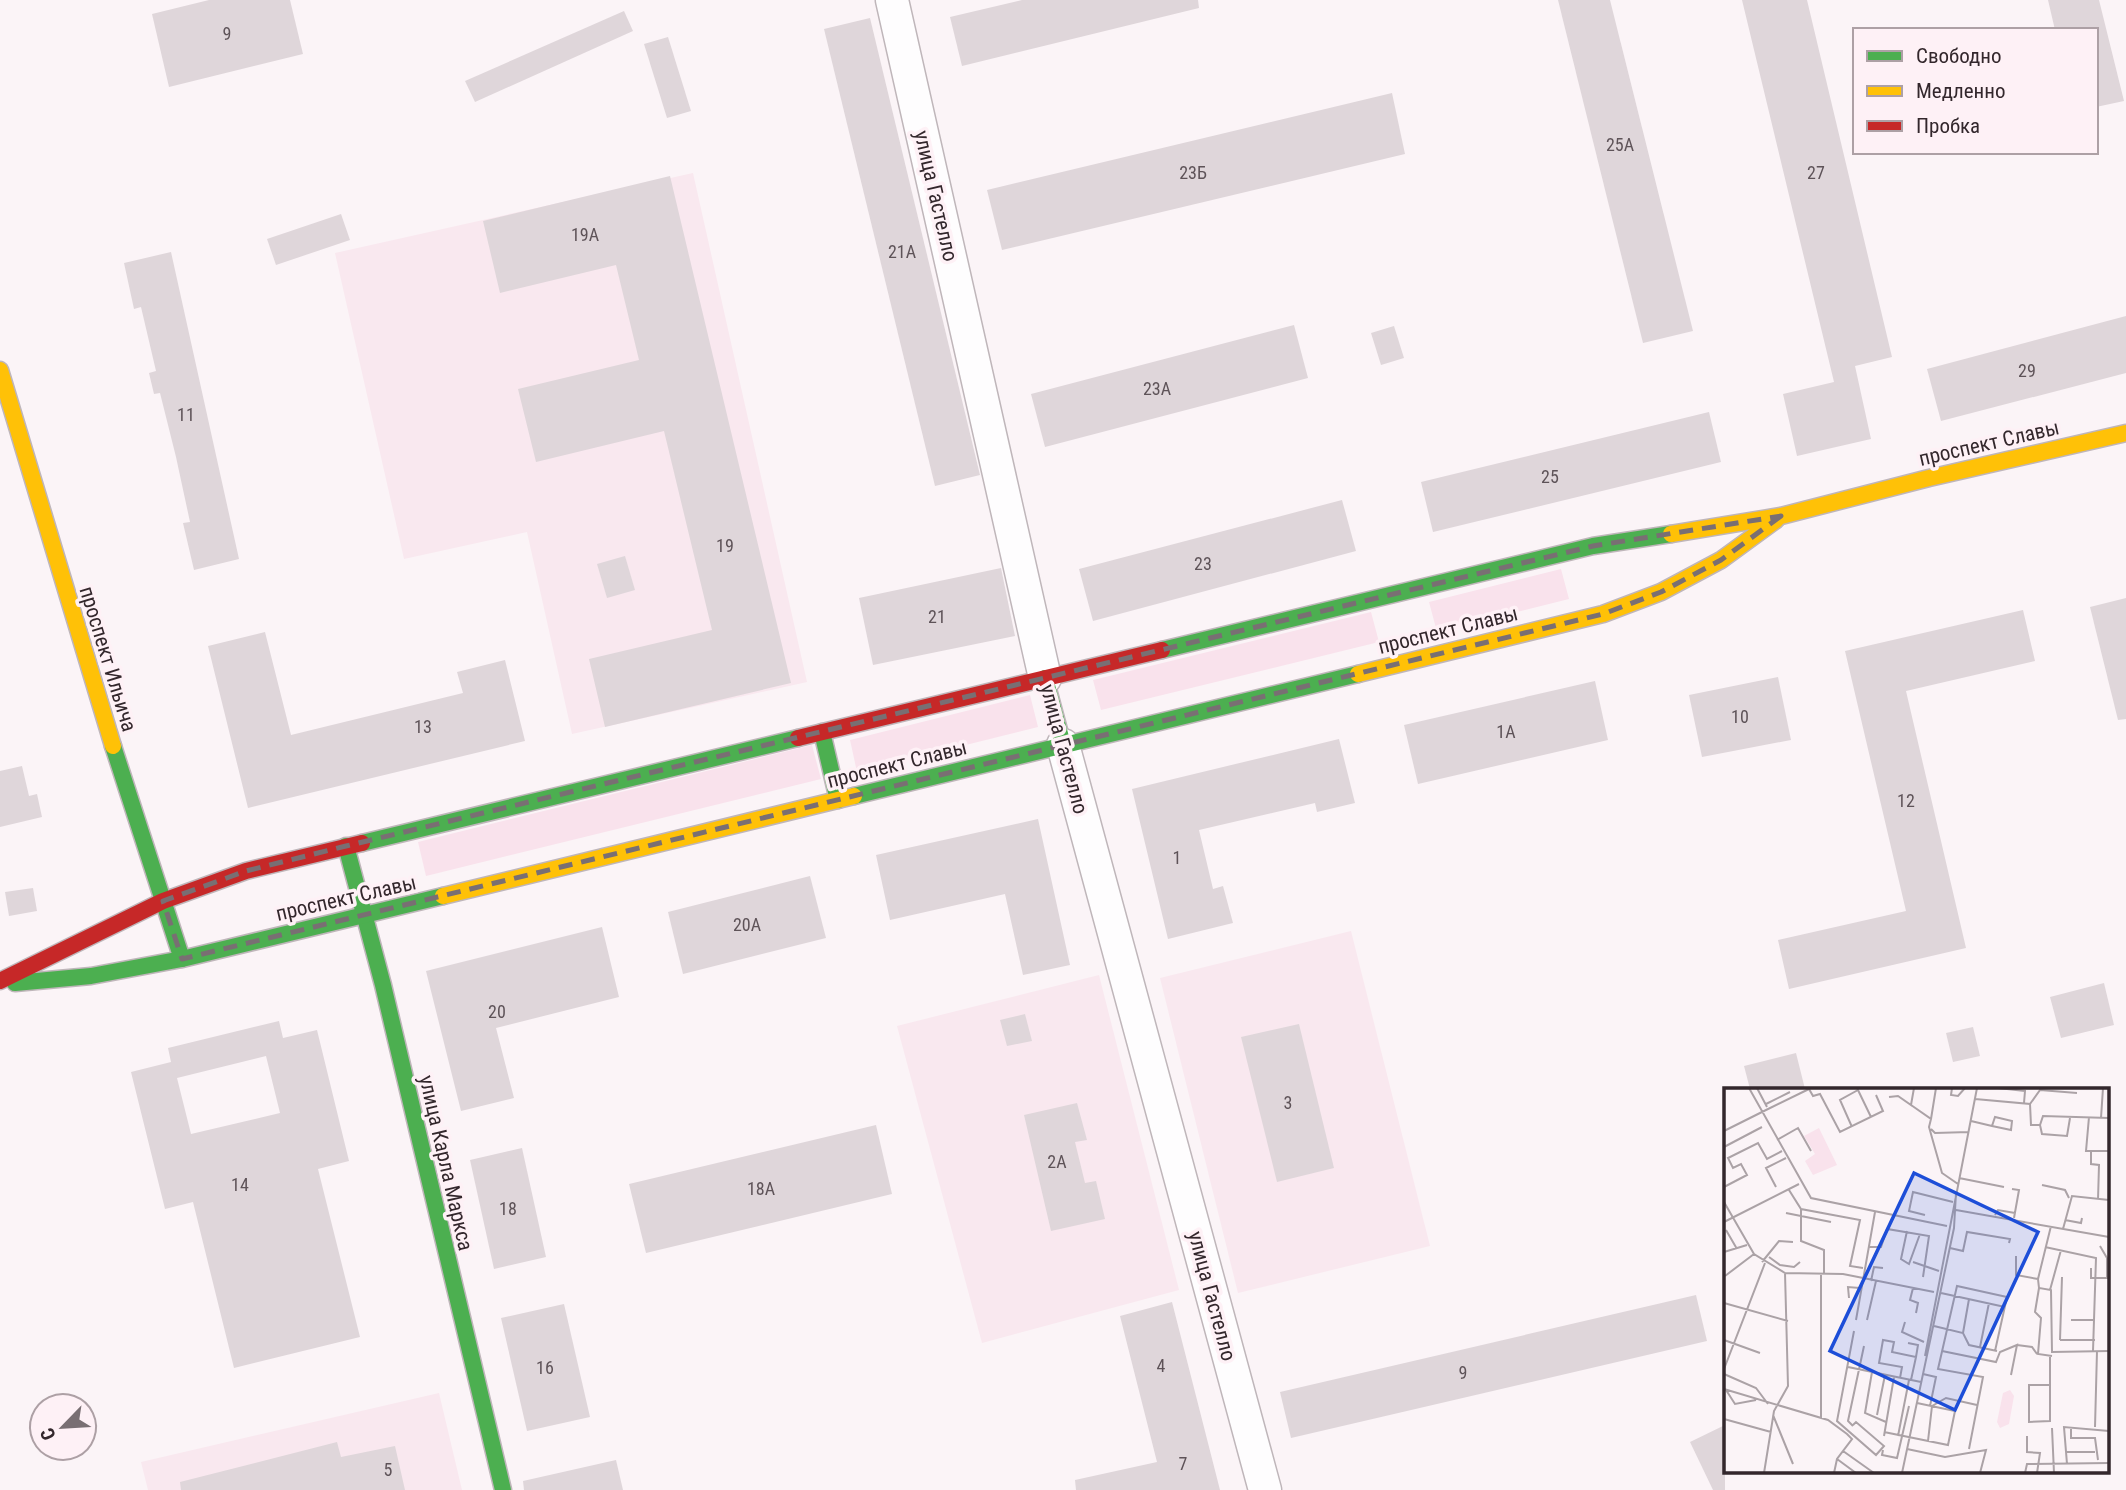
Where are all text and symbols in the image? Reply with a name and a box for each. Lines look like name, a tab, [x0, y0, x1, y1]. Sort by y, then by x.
house number: 9	[223, 23, 231, 44]
legend	[1853, 28, 2098, 154]
text: Свободно	[1916, 44, 2002, 68]
text: Медленно	[1916, 79, 2005, 103]
text: Пробка	[1916, 114, 1980, 138]
street label: улица Гастелло	[909, 128, 963, 264]
house number: 25А	[1606, 134, 1635, 155]
house number: 23Б	[1179, 162, 1207, 183]
house number: 27	[1807, 162, 1825, 183]
house number: 19А	[571, 224, 600, 245]
house number: 21А	[888, 241, 917, 262]
house number: 29	[2018, 360, 2036, 381]
house number: 23А	[1143, 378, 1172, 399]
house number: 11	[177, 404, 195, 425]
street label: проспект Славы	[1917, 415, 2061, 471]
house number: 25	[1541, 466, 1559, 487]
house number: 19	[716, 535, 734, 556]
house number: 23	[1194, 553, 1212, 574]
street label: проспект Ильича	[75, 584, 141, 734]
street label: проспект Славы	[1376, 601, 1520, 659]
house number: 21	[928, 606, 946, 627]
street label: улица Гастелло	[1035, 681, 1093, 817]
house number: 10	[1731, 706, 1749, 727]
house number: 13	[414, 716, 432, 737]
house number: 1А	[1496, 721, 1516, 742]
street label: проспект Славы	[825, 735, 969, 793]
house number: 12	[1897, 790, 1915, 811]
house number: 1	[1173, 847, 1181, 868]
street label: проспект Славы	[274, 870, 418, 926]
house number: 20А	[733, 914, 762, 935]
house number: 20	[488, 1001, 506, 1022]
street label: улица Карла Маркса	[414, 1073, 478, 1253]
inset map	[1724, 1088, 2108, 1472]
house number: 3	[1284, 1092, 1292, 1113]
house number: 2А	[1047, 1151, 1067, 1172]
house number: 14	[231, 1174, 249, 1195]
house number: 18А	[747, 1178, 776, 1199]
house number: 18	[499, 1198, 517, 1219]
street label: улица Гастелло	[1183, 1228, 1241, 1364]
house number: 4	[1157, 1355, 1166, 1376]
house number: 16	[536, 1357, 554, 1378]
house number: 9	[1459, 1362, 1467, 1383]
north arrow	[28, 1392, 98, 1462]
text: С	[35, 1424, 61, 1444]
house number: 7	[1179, 1453, 1188, 1474]
house number: 5	[384, 1459, 393, 1480]

